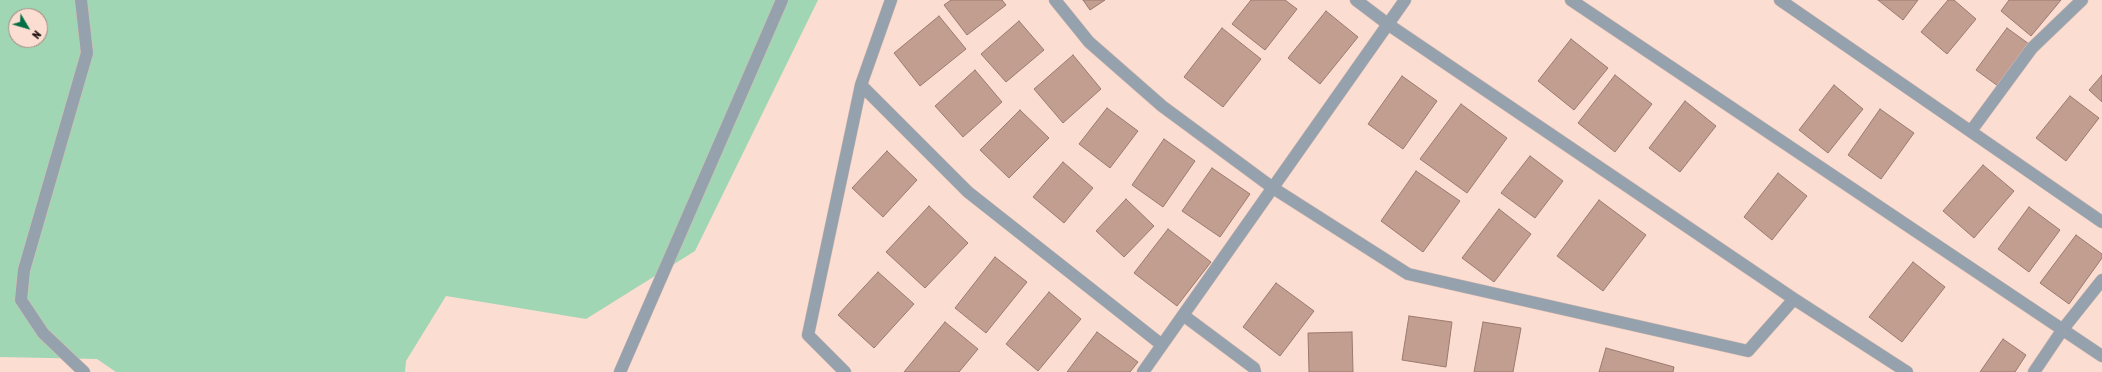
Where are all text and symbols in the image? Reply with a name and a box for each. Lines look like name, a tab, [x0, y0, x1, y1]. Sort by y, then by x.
north arrow	[8, 8, 48, 48]
text: N	[30, 29, 43, 41]

